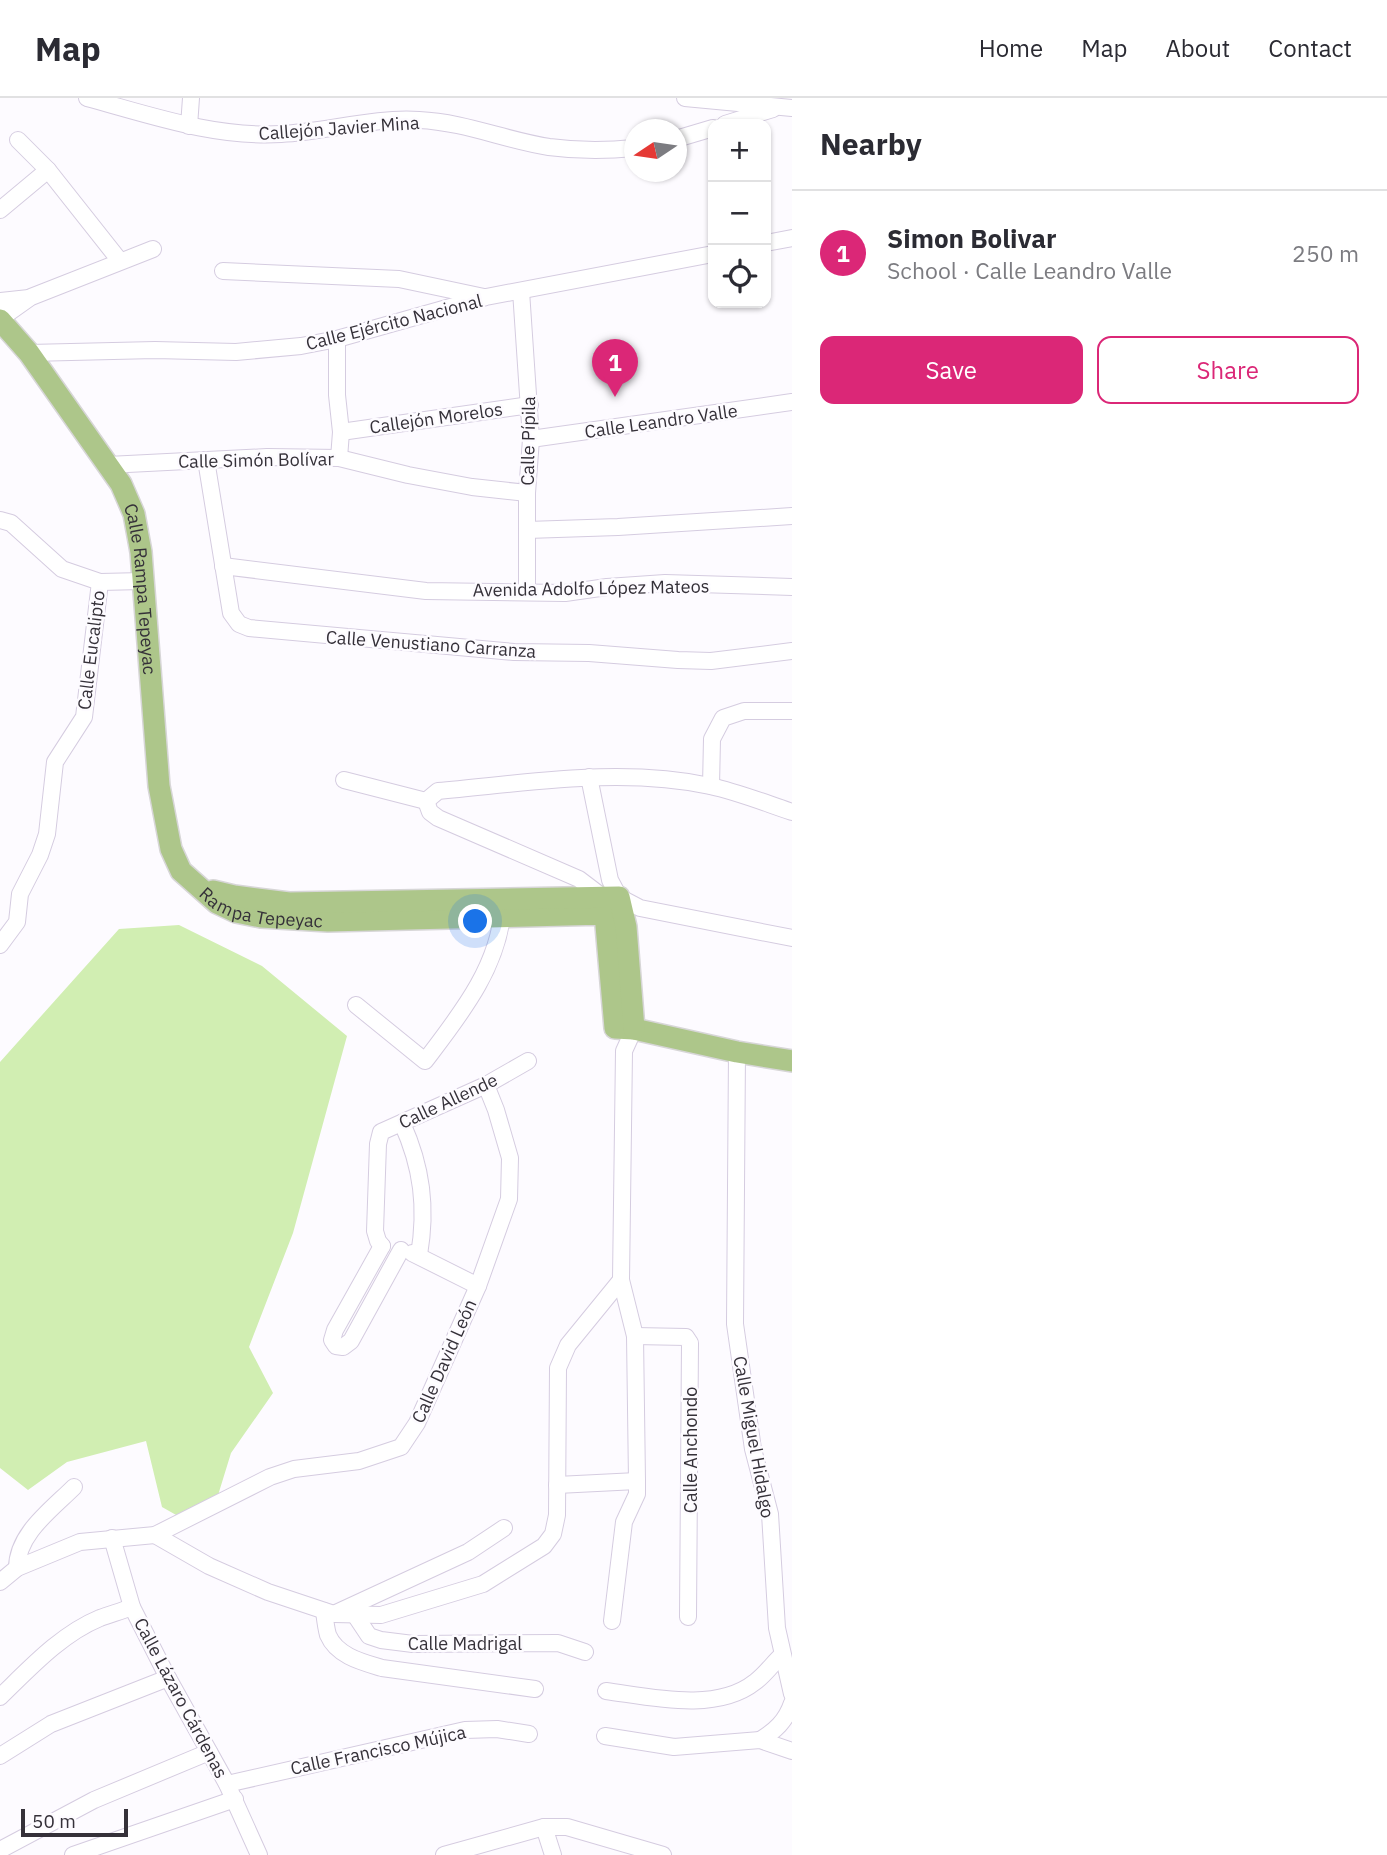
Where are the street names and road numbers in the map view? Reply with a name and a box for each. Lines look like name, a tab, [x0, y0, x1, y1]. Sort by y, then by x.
street label: Callejón Javier Mina	[258, 111, 421, 145]
street label: Calle Ejército Nacional	[303, 289, 485, 355]
street label: Calle Pípila	[516, 396, 540, 486]
street label: Callejón Morelos	[368, 397, 504, 439]
street label: Calle Leandro Valle	[583, 399, 739, 443]
street label: Calle Simón Bolívar	[178, 447, 335, 473]
street label: Calle Rampa Tepeyac	[119, 499, 162, 675]
street label: Avenida Adolfo López Mateos	[472, 574, 710, 602]
street label: Calle Eucalipto	[72, 589, 110, 711]
street label: Calle Venustiano Carranza	[325, 625, 537, 663]
street label: Rampa Tepeyac	[195, 882, 323, 932]
street label: Calle Allende	[395, 1068, 501, 1134]
street label: Calle David León	[406, 1295, 482, 1427]
street label: Calle Miguel Hidalgo	[728, 1354, 780, 1520]
street label: Calle Anchondo	[679, 1387, 702, 1513]
street label: Calle Lázaro Cárdenas	[129, 1614, 233, 1782]
street label: Calle Madrigal	[408, 1632, 522, 1655]
street label: Calle Francisco Mújica	[288, 1720, 468, 1780]

